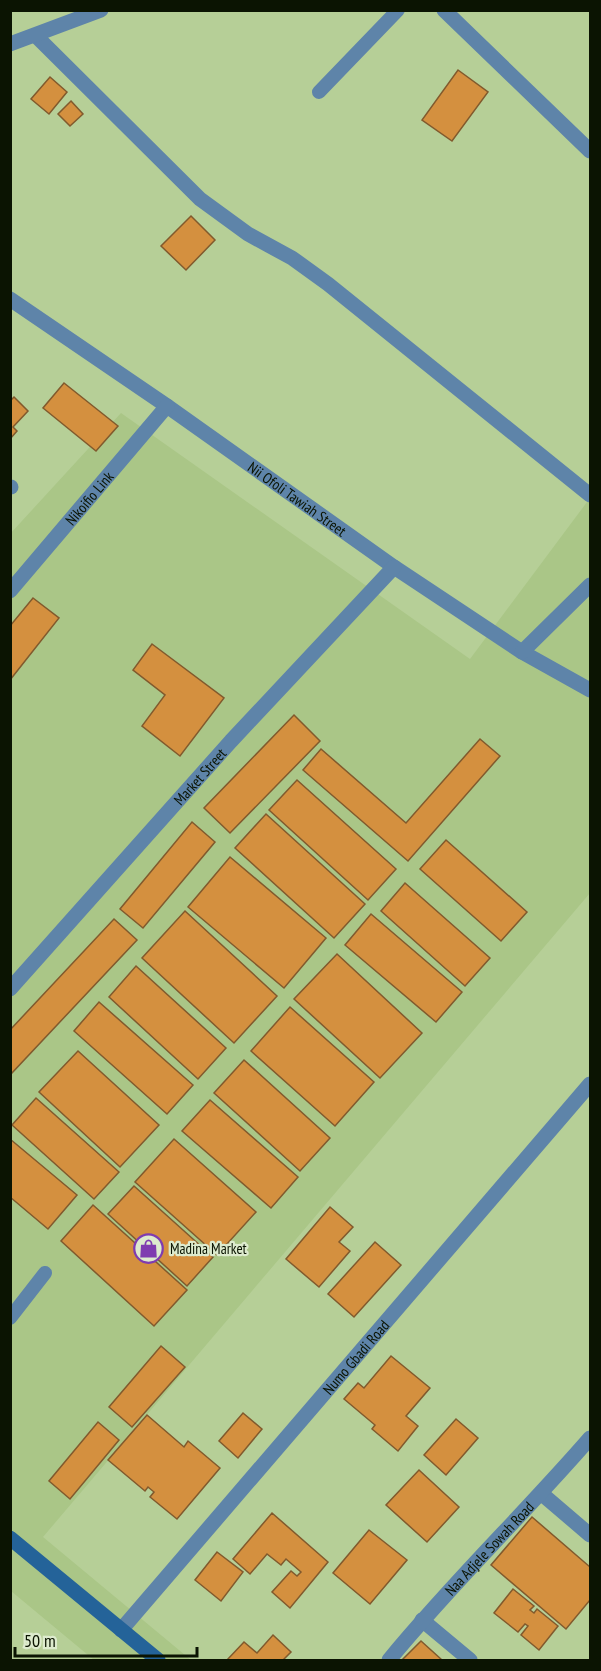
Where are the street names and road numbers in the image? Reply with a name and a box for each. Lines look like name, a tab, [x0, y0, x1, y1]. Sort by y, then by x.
street label: Nii Ofoli Tawiah Street	[245, 457, 350, 540]
street label: Nikoifio Link	[61, 467, 117, 529]
street label: Market Street	[169, 744, 230, 809]
street label: Numo Gbadi Road	[318, 1316, 393, 1398]
street label: Naa Adjele Sowah Road	[440, 1497, 538, 1599]

